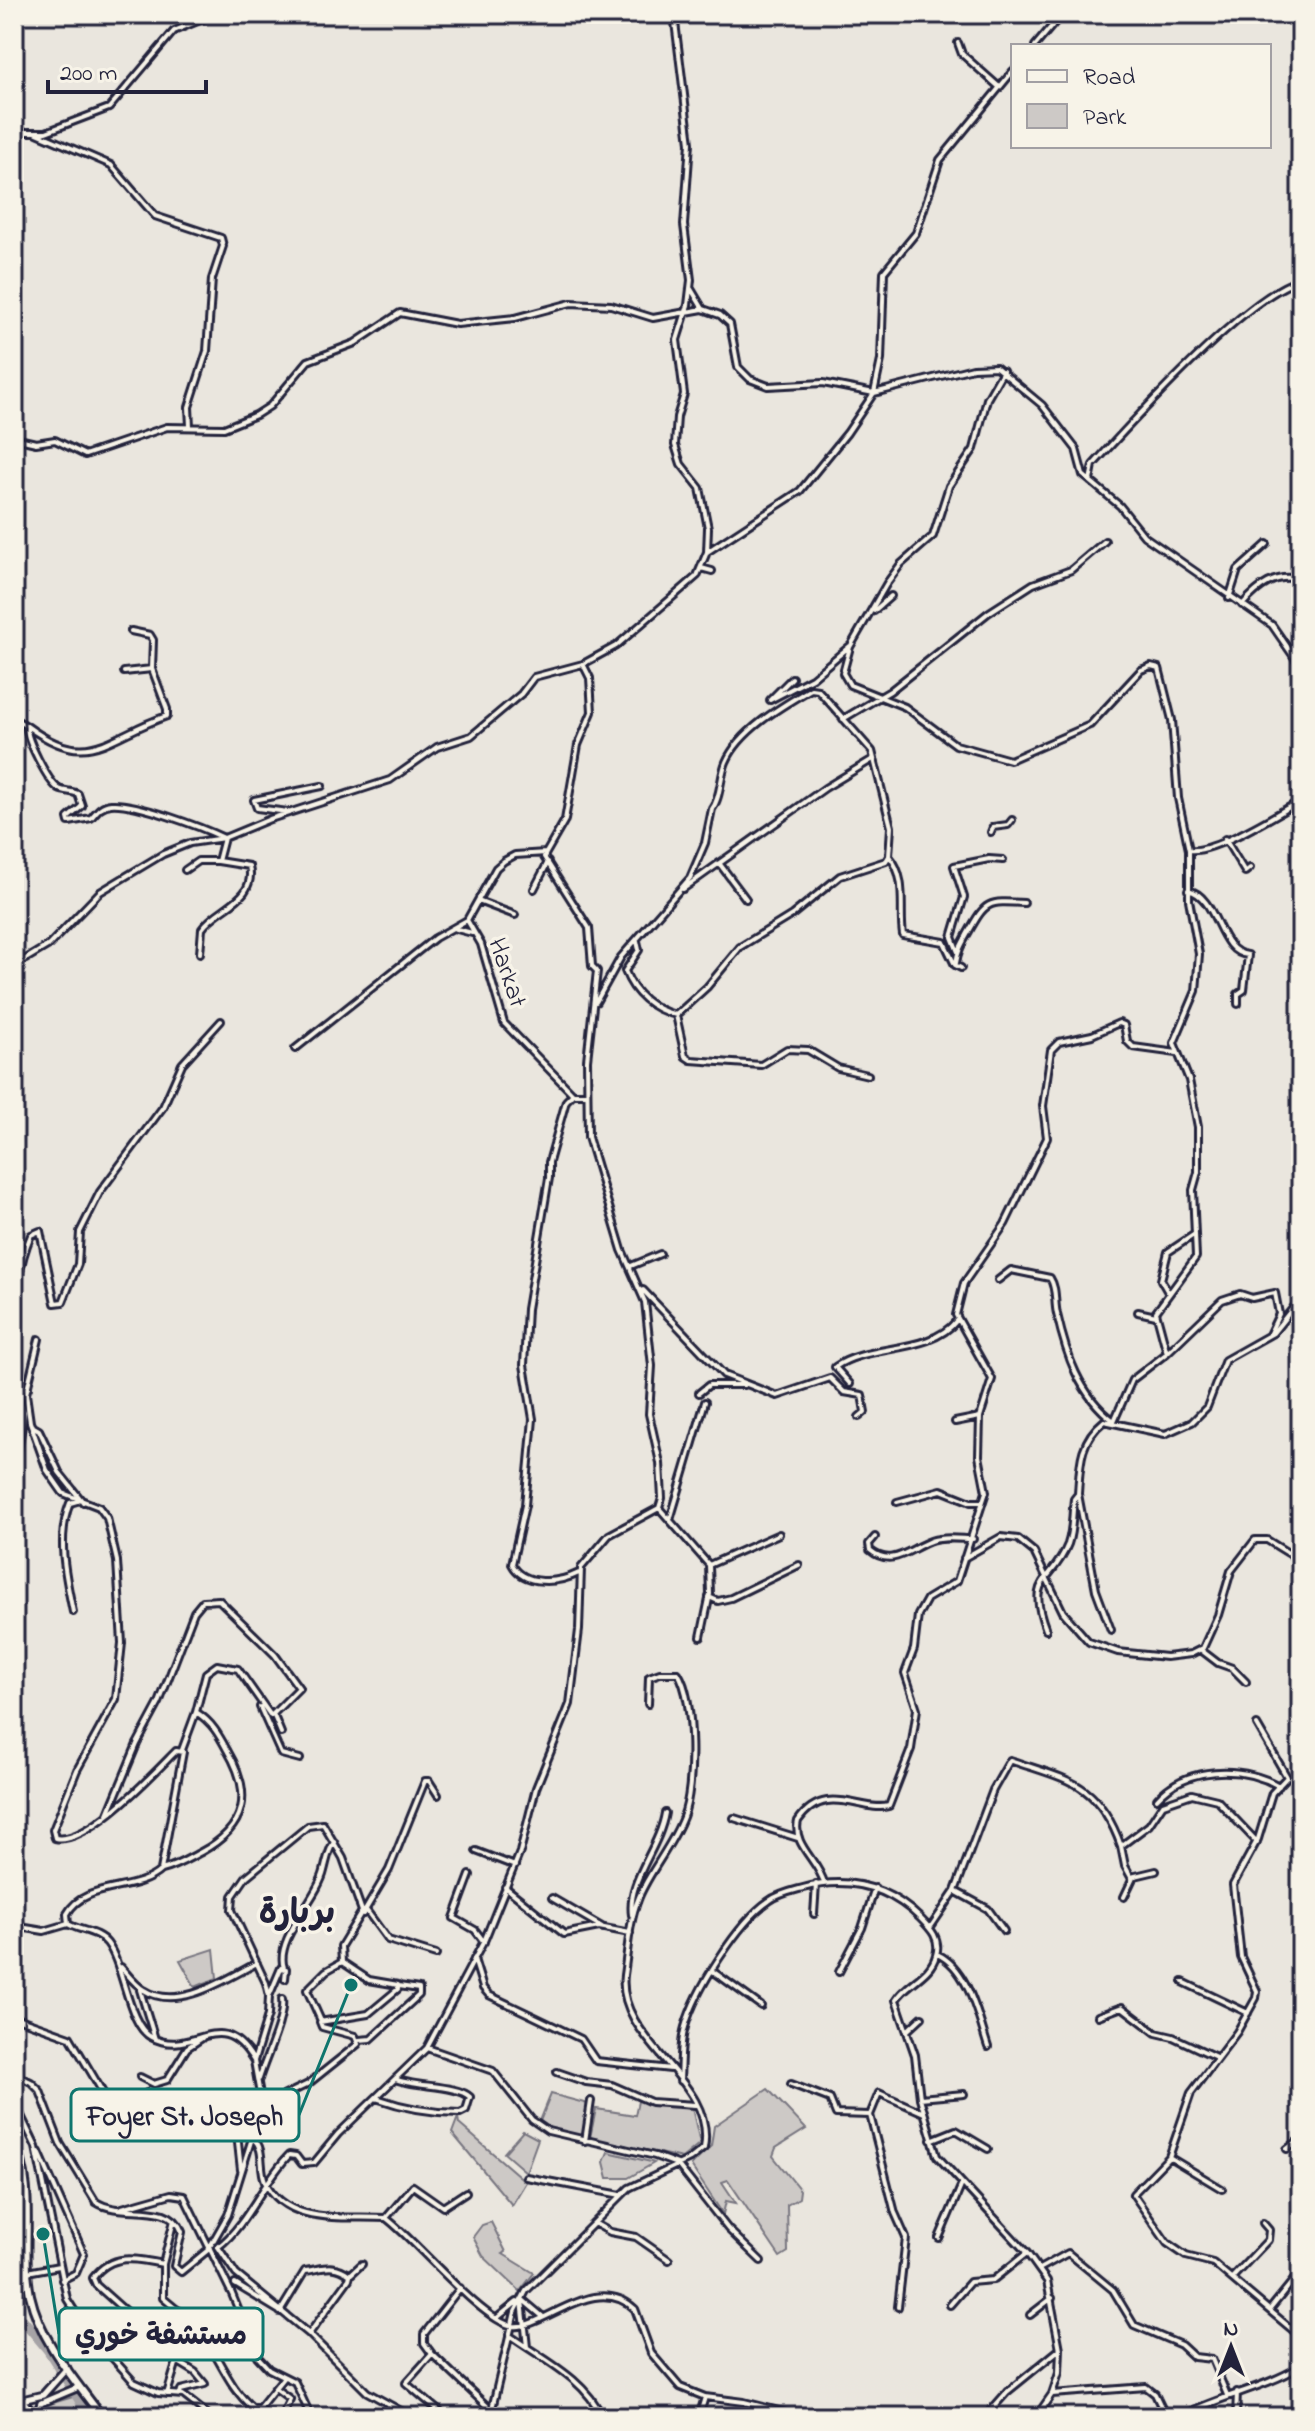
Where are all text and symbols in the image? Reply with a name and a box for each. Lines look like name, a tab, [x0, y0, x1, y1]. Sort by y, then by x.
scale bar	[48, 44, 206, 94]
legend	[1011, 44, 1271, 148]
text: 200 m	[60, 57, 117, 92]
text: Road	[1083, 61, 1136, 96]
text: Park	[1083, 101, 1127, 136]
street label: Harkat	[476, 933, 536, 1013]
district label: بربارة	[259, 1890, 335, 1940]
callout: Foyer St. Joseph	[71, 2089, 299, 2141]
text: Foyer St. Joseph	[85, 2098, 283, 2139]
north arrow	[1191, 2307, 1271, 2387]
callout: مستشفة خوري	[59, 2308, 263, 2360]
text: N	[1224, 2314, 1238, 2346]
text: مستشفة خوري	[75, 2317, 247, 2358]

